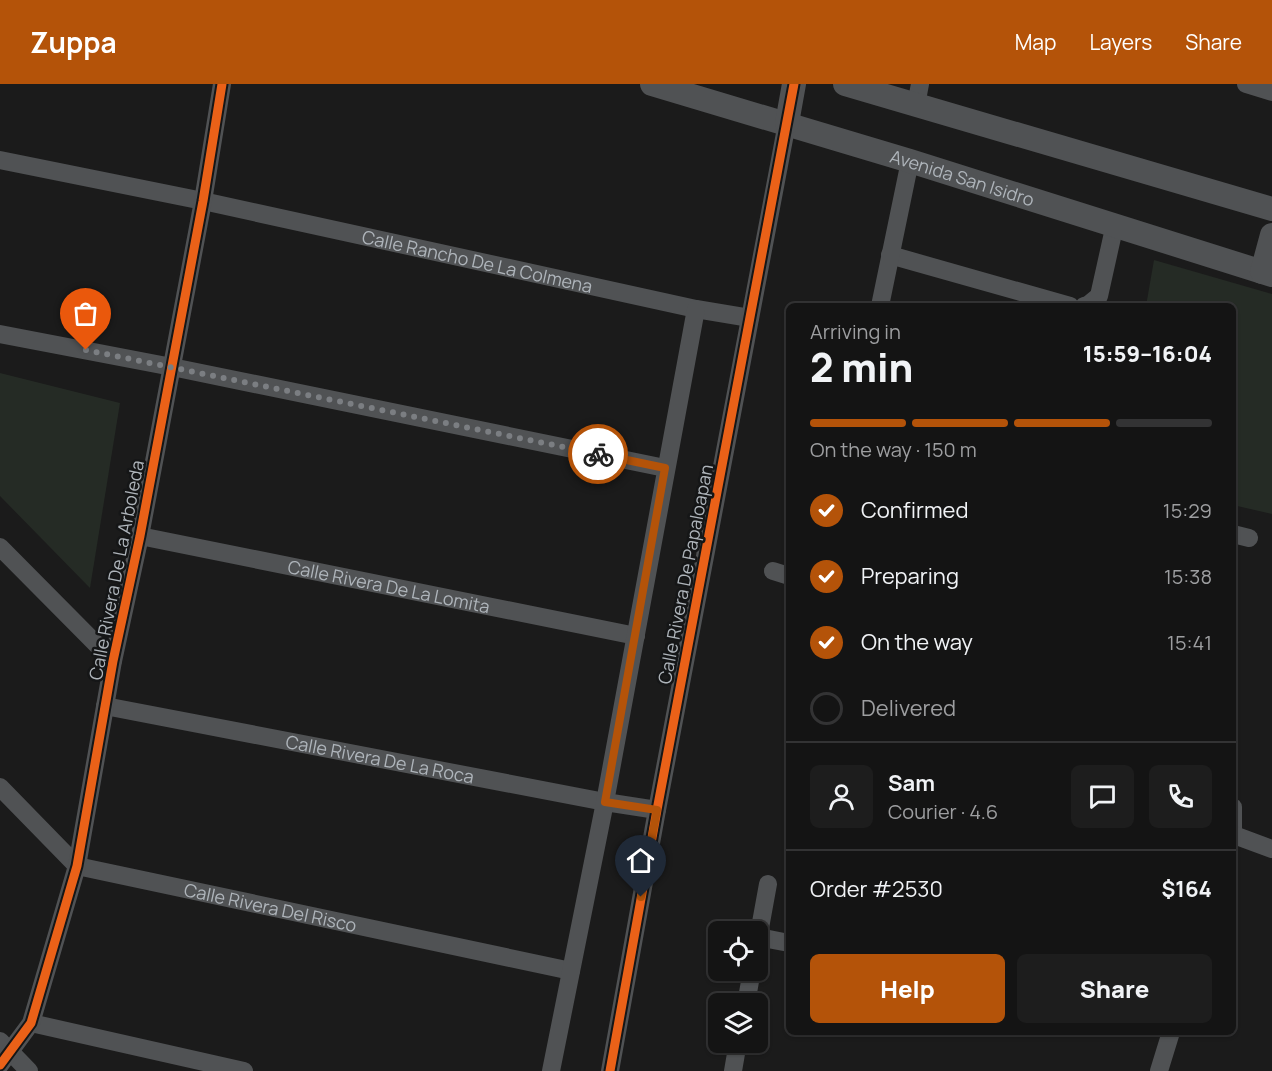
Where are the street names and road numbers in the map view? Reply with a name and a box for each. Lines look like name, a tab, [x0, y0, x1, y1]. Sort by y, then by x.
street label: Avenida San Isidro	[887, 144, 1037, 211]
street label: Calle Rancho De La Colmena	[360, 224, 595, 298]
street label: Calle Rivera De La Arboleda	[83, 458, 149, 682]
street label: Calle Rivera De Papaloapan	[652, 462, 718, 686]
street label: Calle Rivera De La Lomita	[286, 554, 492, 618]
street label: Calle Rivera De La Roca	[284, 729, 476, 789]
street label: Calle Rivera Del Risco	[182, 877, 359, 937]

